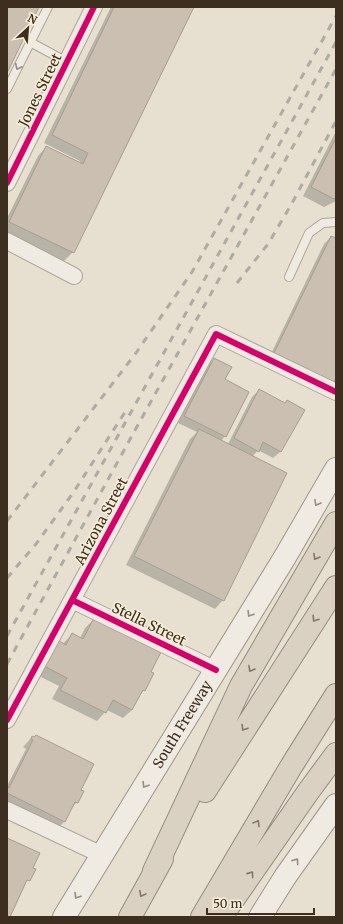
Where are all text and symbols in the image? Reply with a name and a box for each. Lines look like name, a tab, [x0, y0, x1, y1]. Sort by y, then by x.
north arrow	[8, 8, 48, 48]
text: N	[25, 11, 40, 27]
street label: Jones Street	[14, 50, 66, 131]
one-way arrow	[15, 63, 23, 70]
street label: Arizona Street	[70, 474, 132, 569]
one-way arrow	[314, 499, 321, 506]
one-way arrow	[314, 553, 321, 560]
street label: Stella Street	[109, 598, 189, 650]
one-way arrow	[247, 610, 255, 617]
one-way arrow	[312, 615, 319, 622]
one-way arrow	[249, 665, 256, 672]
street label: South Freeway	[149, 677, 216, 772]
one-way arrow	[242, 724, 249, 731]
one-way arrow	[143, 781, 150, 788]
one-way arrow	[253, 820, 260, 827]
one-way arrow	[291, 858, 298, 865]
one-way arrow	[246, 871, 253, 878]
one-way arrow	[139, 890, 147, 897]
scale bar	[207, 890, 314, 916]
one-way arrow	[75, 892, 82, 899]
text: 50 m	[213, 896, 242, 911]

